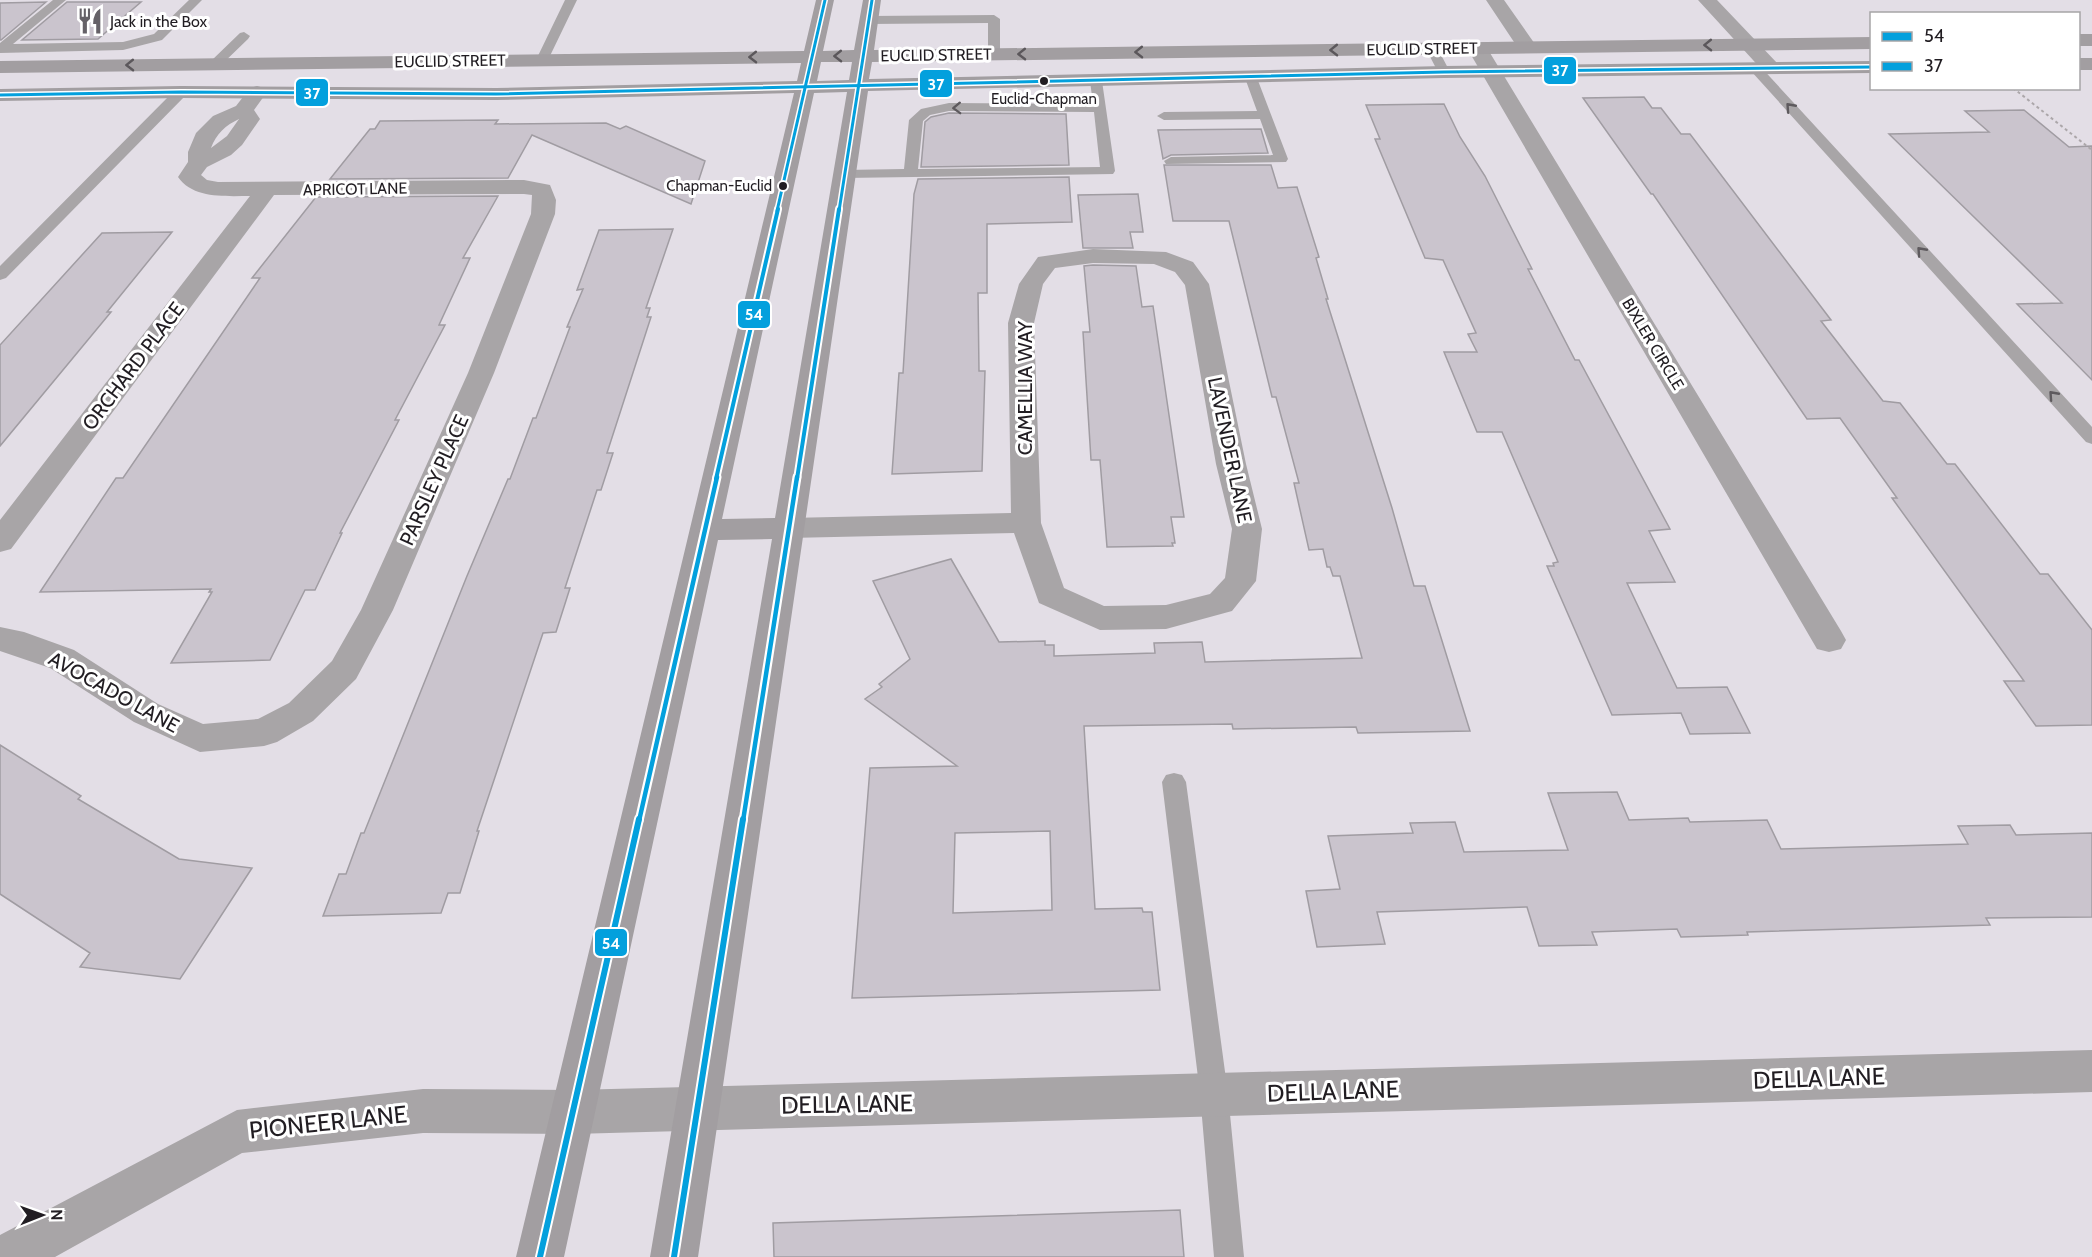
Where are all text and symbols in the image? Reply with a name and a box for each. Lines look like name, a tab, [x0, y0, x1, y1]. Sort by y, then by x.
restaurant icon: Jack in the Box	[75, 6, 105, 36]
place label: Jack in the Box	[109, 12, 207, 31]
legend	[1870, 12, 2080, 90]
text: 54	[1924, 25, 1944, 47]
street label: EUCLID STREET	[1366, 39, 1478, 59]
one-way arrow	[1704, 39, 1713, 51]
one-way arrow	[1330, 44, 1339, 56]
street label: EUCLID STREET	[880, 45, 992, 65]
one-way arrow	[1135, 46, 1144, 59]
one-way arrow	[1017, 48, 1026, 60]
one-way arrow	[833, 50, 842, 62]
street label: EUCLID STREET	[394, 51, 506, 71]
one-way arrow	[749, 51, 758, 64]
text: 37	[1924, 55, 1943, 77]
line badge: 37	[1543, 56, 1577, 85]
one-way arrow	[125, 59, 134, 72]
text: 37	[1552, 61, 1569, 80]
line badge: 37	[919, 69, 953, 98]
text: 37	[928, 75, 945, 94]
marker: Euclid-Chapman	[1038, 75, 1050, 87]
line badge: 37	[295, 78, 329, 107]
text: 37	[304, 84, 321, 103]
place label: Euclid-Chapman	[991, 90, 1097, 108]
one-way arrow	[953, 101, 962, 114]
one-way arrow	[1786, 103, 1797, 114]
place label: Chapman-Euclid	[666, 177, 772, 195]
street label: APRICOT LANE	[303, 179, 408, 199]
marker: Chapman-Euclid	[777, 180, 789, 192]
one-way arrow	[1917, 247, 1928, 258]
street label: BIXLER CIRCLE	[1618, 295, 1688, 393]
street label: ORCHARD PLACE	[77, 297, 189, 435]
line badge: 54	[737, 300, 771, 329]
text: 54	[745, 305, 763, 324]
street label: CAMELLIA WAY	[1013, 320, 1037, 455]
street label: LAVENDER LANE	[1203, 375, 1257, 525]
one-way arrow	[2049, 391, 2060, 402]
street label: PARSLEY PLACE	[394, 411, 474, 549]
street label: AVOCADO LANE	[45, 646, 183, 738]
line badge: 54	[594, 928, 628, 957]
text: 54	[602, 934, 620, 953]
street label: DELLA LANE	[1753, 1061, 1885, 1095]
street label: DELLA LANE	[1267, 1074, 1399, 1108]
street label: DELLA LANE	[781, 1088, 913, 1120]
street label: PIONEER LANE	[248, 1099, 408, 1145]
north arrow	[12, 1185, 72, 1245]
text: N	[47, 1209, 66, 1221]

